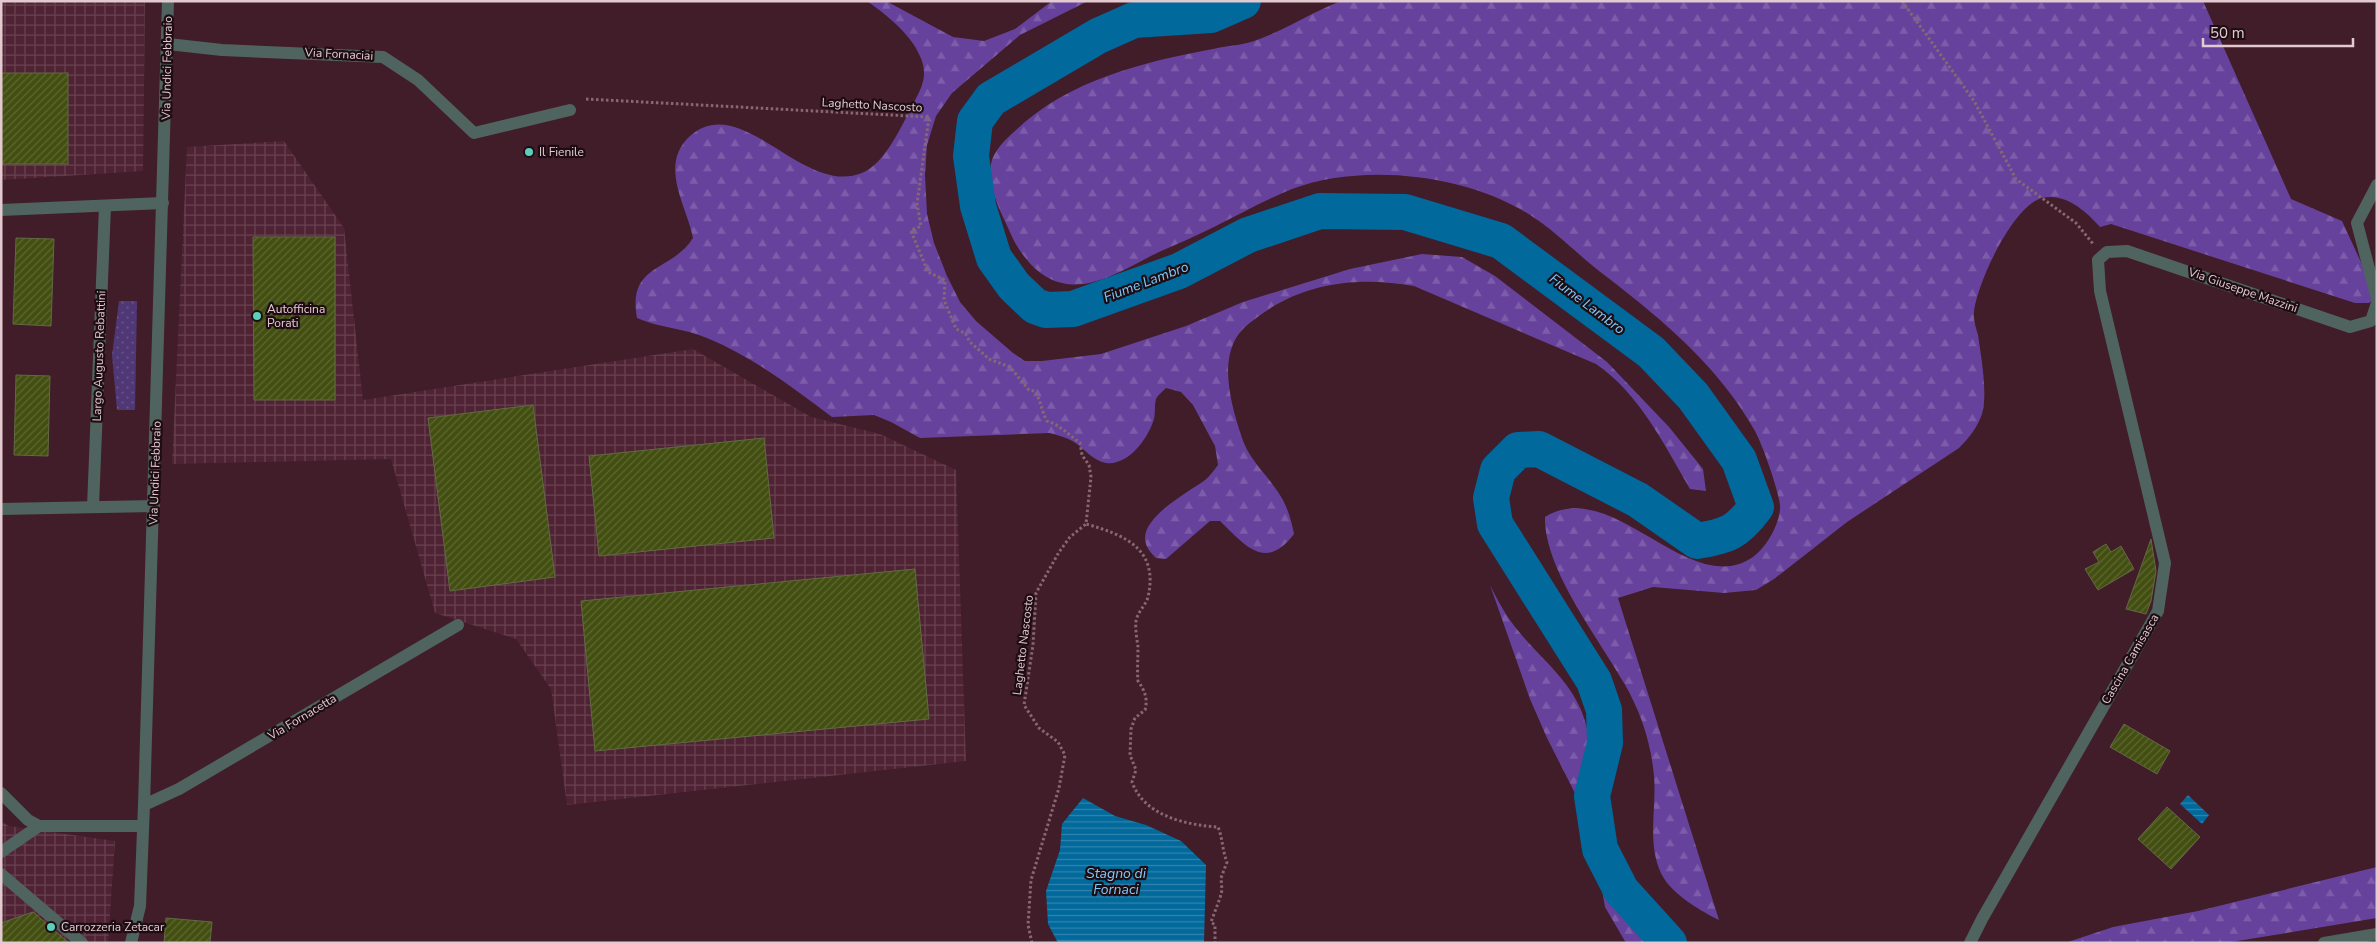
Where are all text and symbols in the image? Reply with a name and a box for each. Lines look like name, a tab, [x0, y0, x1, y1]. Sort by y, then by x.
scale bar	[2203, 15, 2353, 47]
street label: Via Undici Febbraio	[158, 16, 176, 121]
text: 50 m	[2210, 23, 2245, 43]
street label: Via Fornaciai	[303, 44, 374, 64]
street label: Laghetto Nascosto	[821, 94, 923, 116]
place label: Il Fienile	[539, 144, 584, 160]
marker: Il Fienile	[523, 146, 535, 158]
water label: Fiume Lambro	[1101, 257, 1191, 307]
street label: Via Giuseppe Mazzini	[2185, 263, 2300, 316]
water label: Fiume Lambro	[1545, 269, 1629, 339]
street label: Largo Augusto Rebattini	[89, 290, 109, 422]
place label: Autofficina Porati	[267, 301, 325, 331]
marker: Autofficina Porati	[251, 310, 263, 322]
street label: Via Undici Febbraio	[145, 420, 165, 526]
street label: Laghetto Nascosto	[1009, 594, 1037, 696]
street label: Cascina Camisasca	[2098, 611, 2162, 707]
street label: Via Fornacetta	[264, 690, 339, 744]
water label: Stagno di Fornaci	[1086, 864, 1147, 899]
place label: Carrozzeria Zetacar	[61, 919, 165, 935]
marker: Carrozzeria Zetacar	[45, 921, 57, 933]

